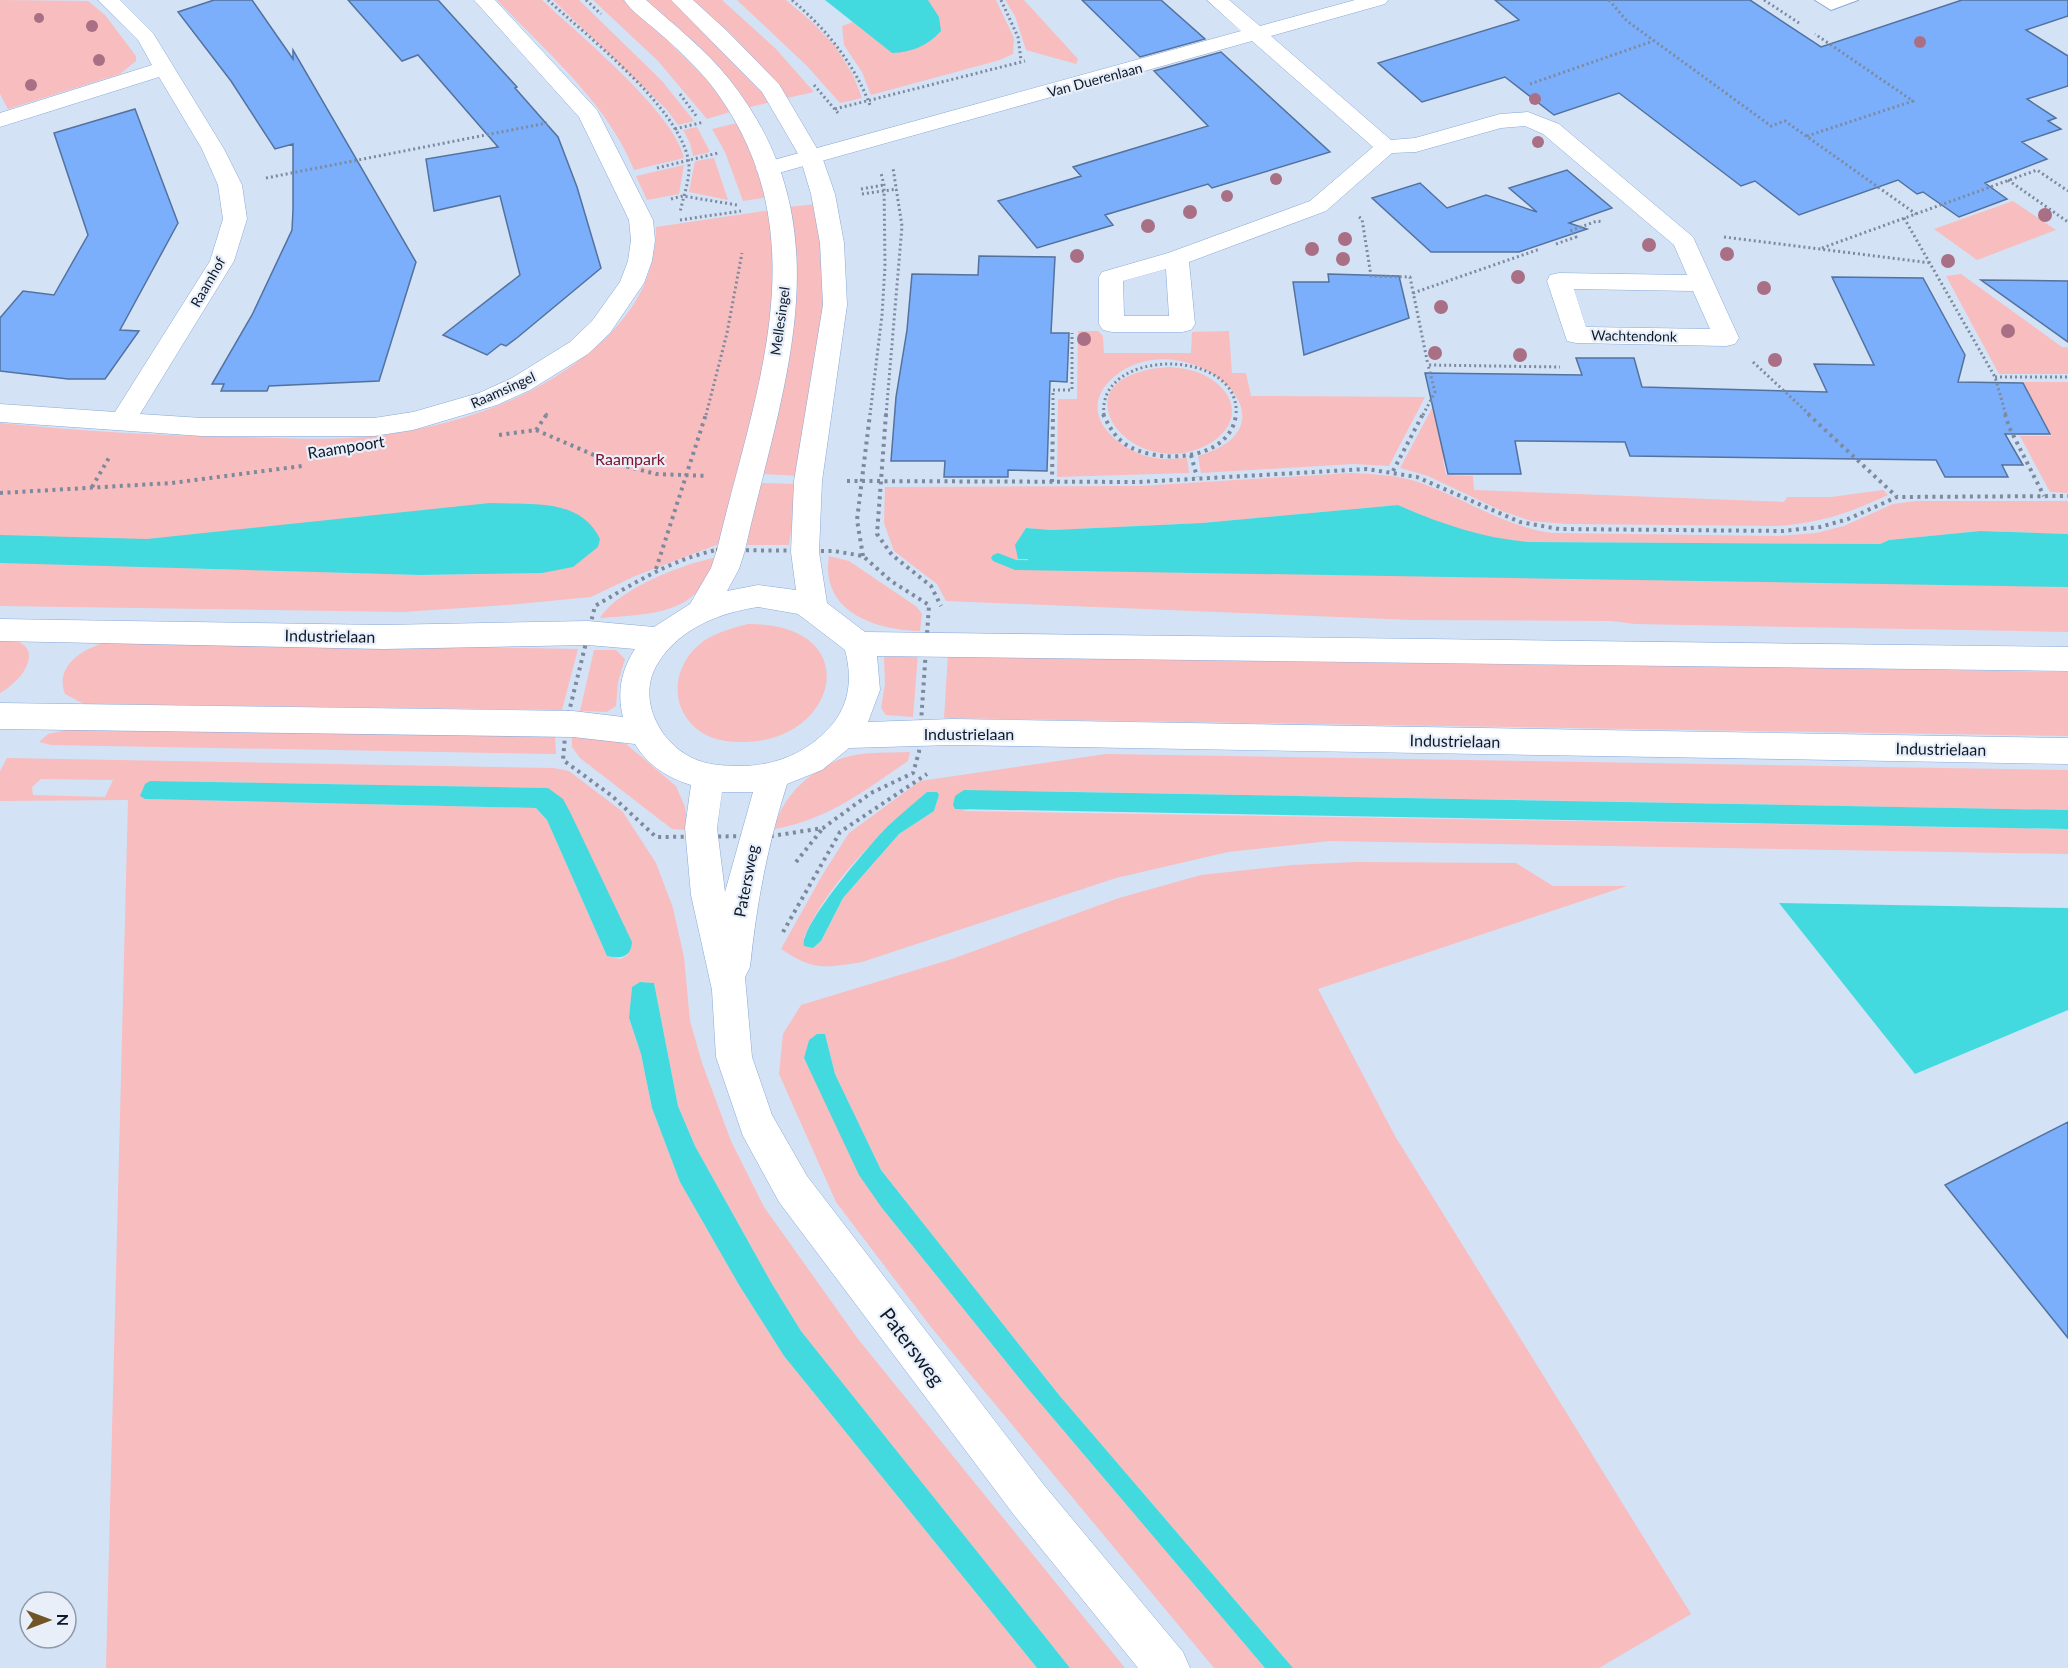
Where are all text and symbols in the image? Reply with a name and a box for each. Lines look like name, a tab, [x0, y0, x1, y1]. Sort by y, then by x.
street label: Van Duerenlaan	[1046, 59, 1144, 100]
street label: Raamhof	[187, 254, 229, 310]
street label: Mellesingel	[766, 285, 793, 356]
street label: Wachtendonk	[1591, 326, 1678, 345]
street label: Raamsingel	[468, 368, 538, 411]
street label: Raampoort	[306, 431, 386, 462]
park label: Raampark	[595, 449, 666, 468]
street label: Industrielaan	[285, 625, 375, 646]
street label: Industrielaan	[924, 724, 1014, 743]
street label: Industrielaan	[1410, 730, 1500, 751]
street label: Industrielaan	[1896, 738, 1986, 759]
street label: Patersweg	[729, 843, 762, 919]
street label: Patersweg	[876, 1303, 950, 1390]
north arrow	[18, 1590, 78, 1650]
text: N	[54, 1614, 73, 1626]

